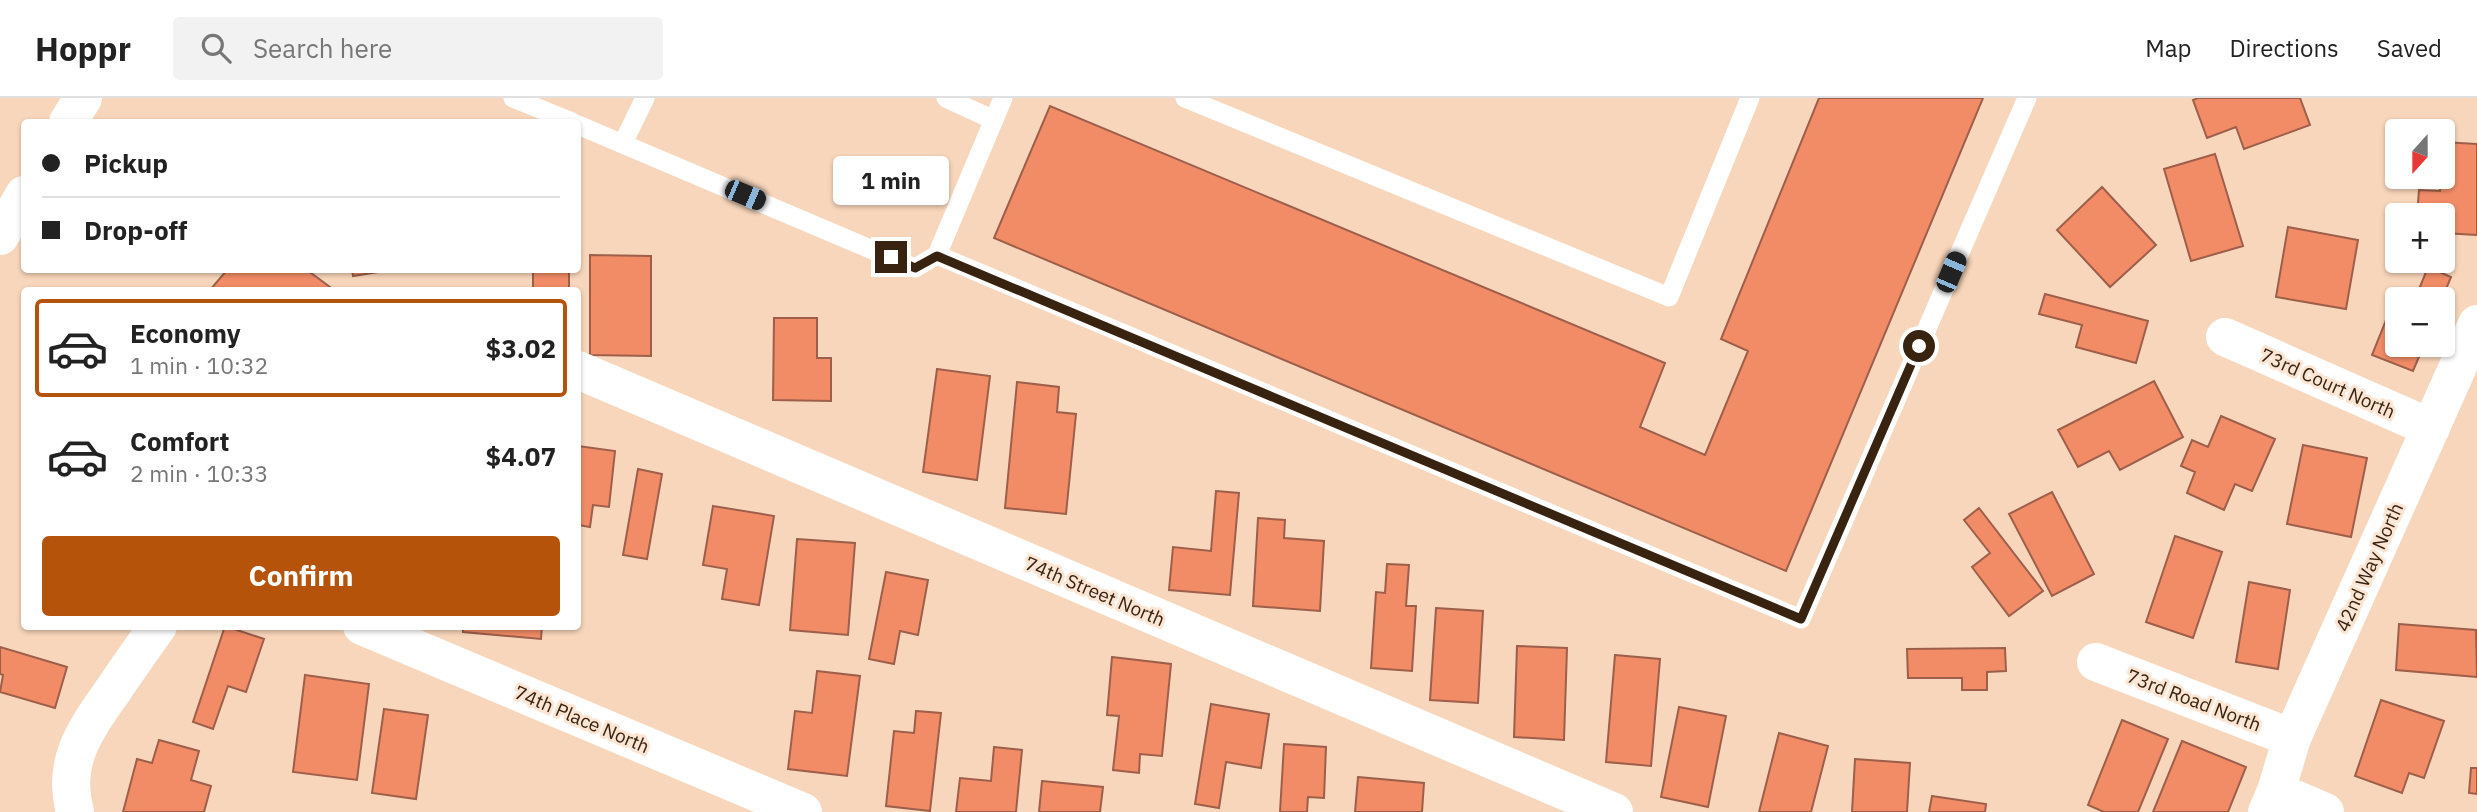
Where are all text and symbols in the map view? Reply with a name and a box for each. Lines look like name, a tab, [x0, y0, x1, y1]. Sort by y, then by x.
search box	[173, 17, 663, 80]
text: Hoppr	[35, 27, 131, 70]
icon: search	[197, 29, 235, 67]
text: Search here	[253, 31, 392, 65]
text: Map	[2145, 32, 2191, 64]
text: Directions	[2229, 32, 2339, 64]
text: Saved	[2377, 32, 2442, 64]
north arrow	[2385, 119, 2455, 189]
map controls	[2385, 119, 2455, 357]
text: Pickup	[84, 146, 168, 180]
callout: 1 min	[833, 156, 949, 204]
text: 1 min	[861, 165, 921, 195]
car	[722, 177, 769, 213]
button: +	[2385, 203, 2455, 273]
text: Drop-off	[84, 213, 187, 247]
route end	[875, 241, 907, 273]
car	[1934, 249, 1969, 295]
button: −	[2385, 287, 2455, 357]
text: Economy	[130, 316, 241, 350]
icon: car	[46, 317, 109, 380]
route start	[1903, 330, 1935, 362]
text: $3.02	[486, 331, 556, 365]
street label: 73rd Court North	[2257, 343, 2399, 423]
text: 1 min · 10:32	[130, 350, 268, 380]
text: Comfort	[130, 424, 229, 458]
icon: car	[46, 425, 109, 488]
text: $4.07	[486, 439, 556, 473]
text: 2 min · 10:33	[130, 458, 268, 488]
street label: 42nd Way North	[2330, 499, 2408, 635]
button: Confirm	[42, 536, 560, 616]
street label: 74th Street North	[1021, 551, 1169, 631]
street label: 73rd Road North	[2123, 663, 2265, 737]
street label: 74th Place North	[511, 680, 653, 758]

